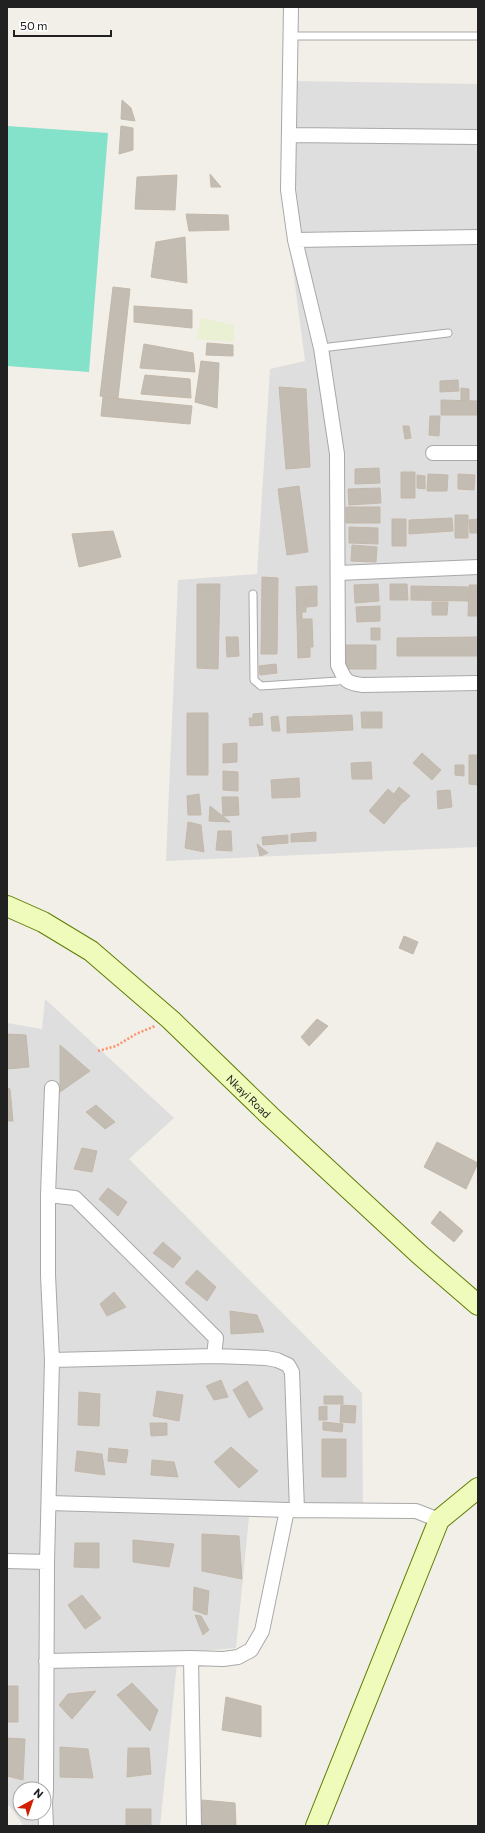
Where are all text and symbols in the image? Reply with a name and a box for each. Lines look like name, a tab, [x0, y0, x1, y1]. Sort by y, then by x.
scale bar	[14, 12, 111, 38]
text: 50 m	[20, 18, 48, 32]
street label: Nkayi Road	[224, 1072, 274, 1120]
north arrow	[12, 1781, 52, 1821]
text: N	[31, 1785, 46, 1801]

